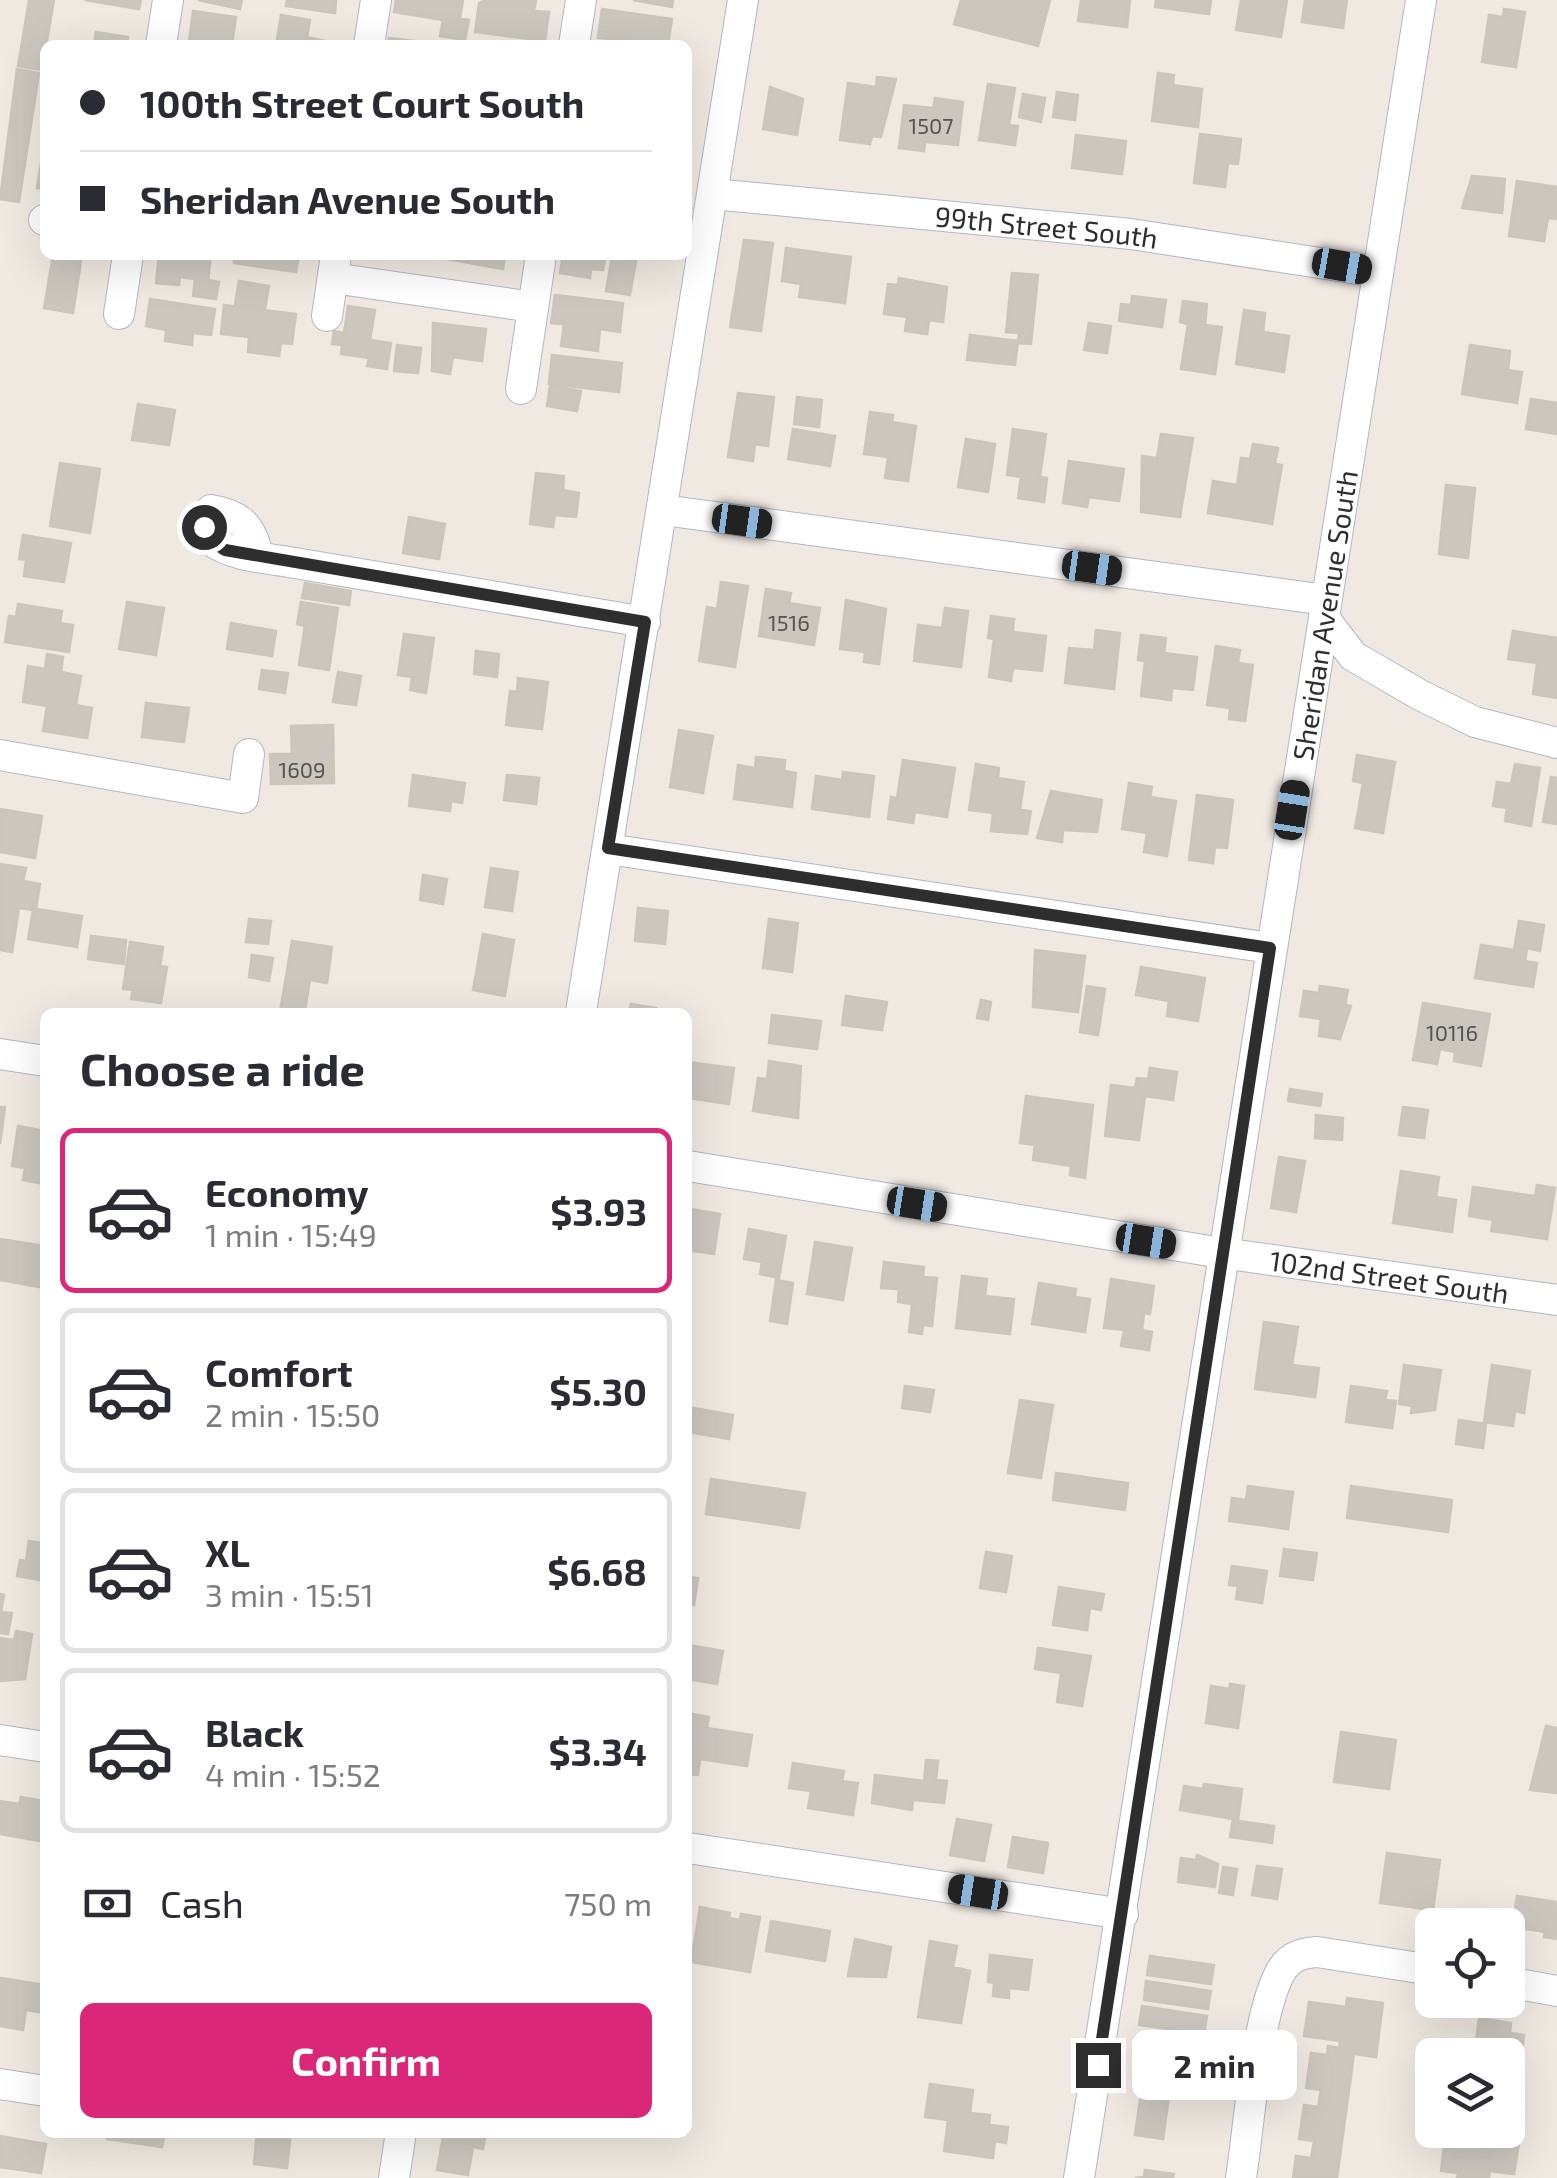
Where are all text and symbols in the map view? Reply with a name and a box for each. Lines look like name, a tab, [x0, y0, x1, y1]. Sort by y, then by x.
text: 100th Street Court South	[140, 80, 584, 126]
house number: 1507	[908, 112, 954, 138]
text: Sheridan Avenue South	[140, 176, 555, 222]
street label: 99th Street South	[933, 198, 1160, 255]
car	[1310, 246, 1374, 286]
street label: Sheridan Avenue South	[1285, 468, 1364, 763]
car	[710, 502, 774, 540]
route start	[182, 505, 227, 550]
car	[1060, 549, 1124, 587]
house number: 1516	[768, 609, 810, 635]
house number: 1609	[278, 756, 326, 782]
car	[1272, 778, 1312, 842]
house number: 10116	[1426, 1019, 1478, 1045]
text: Choose a ride	[80, 1041, 365, 1095]
icon: car	[85, 1166, 175, 1256]
text: Economy	[205, 1169, 369, 1215]
car	[885, 1184, 949, 1224]
text: $3.93	[550, 1188, 647, 1234]
text: 1 min · 15:49	[205, 1215, 377, 1253]
car	[1114, 1221, 1178, 1261]
street label: 102nd Street South	[1268, 1243, 1511, 1310]
icon: car	[85, 1346, 175, 1436]
text: Comfort	[205, 1349, 353, 1395]
text: $5.30	[549, 1368, 647, 1414]
text: 2 min · 15:50	[205, 1395, 380, 1433]
icon: car	[85, 1526, 175, 1616]
text: XL	[205, 1529, 250, 1575]
text: $6.68	[547, 1548, 647, 1594]
text: 3 min · 15:51	[205, 1575, 374, 1613]
icon: car	[85, 1706, 175, 1796]
text: Black	[205, 1709, 304, 1755]
text: $3.34	[548, 1728, 647, 1774]
text: 4 min · 15:52	[205, 1755, 381, 1793]
car	[946, 1872, 1010, 1912]
icon: cash	[80, 1876, 135, 1931]
text: Cash	[160, 1880, 244, 1926]
text: 750 m	[564, 1884, 652, 1922]
map controls	[1415, 1908, 1525, 2148]
button: locate	[1415, 1908, 1525, 2018]
button: Confirm	[80, 2003, 652, 2118]
callout: 2 min	[1133, 2030, 1298, 2100]
button: layers	[1415, 2038, 1525, 2148]
route end	[1076, 2043, 1121, 2088]
text: 2 min	[1174, 2046, 1255, 2084]

